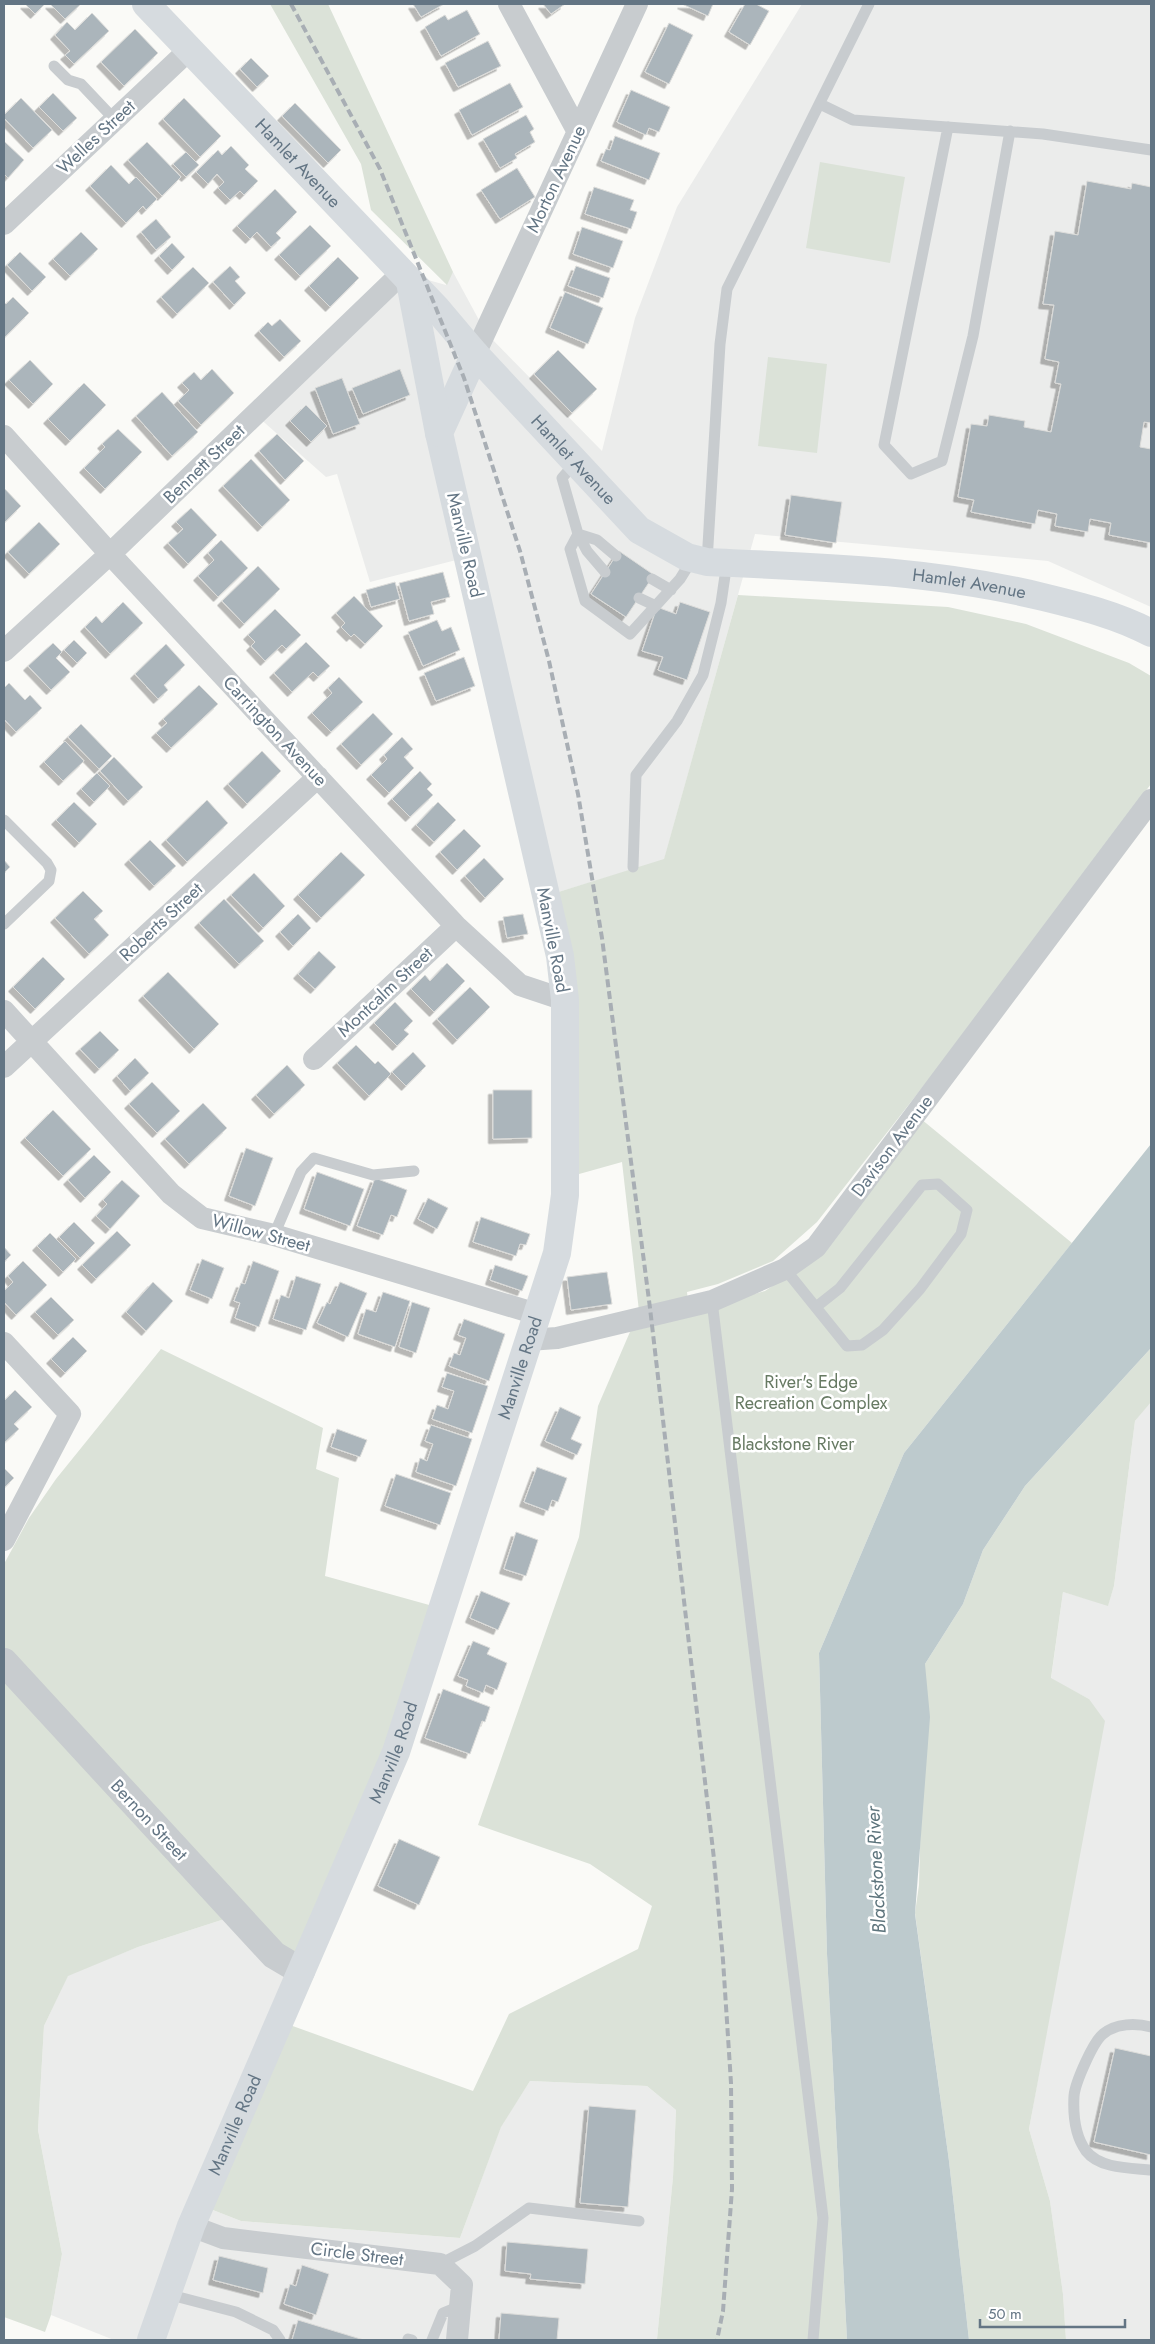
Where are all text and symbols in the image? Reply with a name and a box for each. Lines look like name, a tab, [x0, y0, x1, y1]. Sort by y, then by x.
street label: Welles Street	[51, 93, 141, 180]
street label: Hamlet Avenue	[249, 113, 347, 214]
street label: Morton Avenue	[520, 121, 592, 237]
street label: Hamlet Avenue	[525, 409, 622, 511]
street label: Bennett Street	[157, 418, 251, 510]
street label: Manville Road	[440, 490, 490, 600]
street label: Hamlet Avenue	[911, 562, 1029, 606]
street label: Carrington Avenue	[217, 670, 333, 792]
street label: Roberts Street	[114, 876, 209, 967]
street label: Manville Road	[530, 885, 576, 995]
street label: Montcalm Street	[332, 940, 439, 1043]
street label: Davison Avenue	[845, 1090, 939, 1202]
street label: Willow Street	[209, 1207, 314, 1259]
street label: Manville Road	[491, 1313, 549, 1423]
park label: River's Edge Recreation Complex	[735, 1369, 888, 1416]
park label: Blackstone River	[732, 1431, 855, 1457]
street label: Manville Road	[362, 1698, 424, 1807]
street label: Bernon Street	[105, 1774, 194, 1867]
water label: Blackstone River	[859, 1804, 893, 1934]
street label: Manville Road	[202, 2071, 268, 2179]
street label: Circle Street	[309, 2235, 406, 2273]
scale bar	[980, 2296, 1125, 2328]
text: 50 m	[988, 2303, 1022, 2325]

